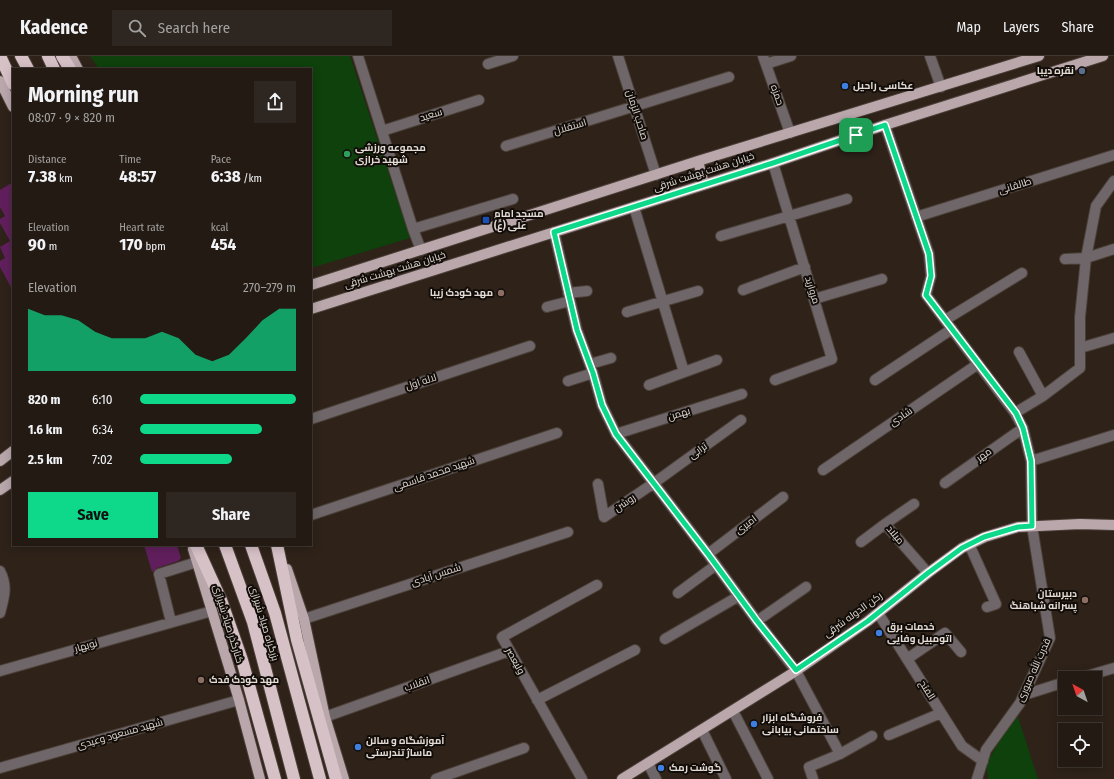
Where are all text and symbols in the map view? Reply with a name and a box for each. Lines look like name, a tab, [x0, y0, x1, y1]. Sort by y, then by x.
search box	[112, 10, 392, 46]
text: Kadence	[20, 16, 88, 39]
icon: search	[126, 17, 148, 39]
text: Search here	[158, 19, 230, 37]
text: Map	[957, 19, 981, 36]
text: Layers	[1003, 19, 1039, 36]
text: Share	[1061, 19, 1094, 36]
place label: نقره دیبا	[1037, 65, 1074, 77]
marker: نقره دیبا	[1077, 66, 1087, 76]
place label: عکاسی راحیل	[853, 80, 913, 92]
text: Morning run	[28, 81, 139, 108]
button: share	[254, 81, 296, 123]
marker: عکاسی راحیل	[840, 81, 850, 91]
street label: حمزه	[768, 83, 786, 107]
street label: صاحب الزمان	[623, 89, 651, 141]
street label: سعید	[418, 106, 444, 124]
text: 08:07 · 9 × 820 m	[28, 110, 115, 125]
street label: استقلال	[552, 116, 588, 138]
pin	[839, 118, 873, 152]
icon: arrive	[845, 124, 867, 146]
place label: مجموعه ورزشی شهید خرازی	[355, 142, 426, 166]
marker: مجموعه ورزشی شهید خرازی	[342, 149, 352, 159]
street label: خیابان هشت بهشت شرقی	[652, 150, 756, 194]
text: Distance	[28, 153, 67, 166]
text: Time	[119, 153, 141, 166]
text: Pace	[211, 153, 231, 166]
text: 7.38	[28, 166, 56, 187]
text: 48:57	[119, 166, 156, 187]
text: 6:38	[211, 166, 241, 187]
text: km	[56, 172, 73, 185]
text: /km	[241, 172, 262, 185]
street label: طالقانی	[997, 175, 1033, 197]
place label: مسجد امام علی (ع)	[494, 208, 544, 233]
marker: مسجد امام علی (ع)	[481, 215, 491, 225]
text: Elevation	[28, 221, 69, 234]
text: Heart rate	[119, 221, 165, 234]
text: kcal	[211, 221, 228, 234]
text: 90	[28, 234, 46, 255]
text: 170	[119, 234, 143, 255]
text: 454	[211, 234, 236, 255]
text: m	[46, 240, 57, 253]
text: bpm	[143, 240, 166, 253]
street label: خیابان هشت بهشت شرقی	[343, 249, 447, 291]
street label: مروارید	[802, 275, 822, 305]
text: Elevation	[28, 280, 77, 295]
text: 270–279 m	[243, 280, 296, 295]
place label: مهد کودک زیبا	[430, 287, 493, 299]
marker: مهد کودک زیبا	[496, 288, 506, 298]
street label: لاله اول	[404, 371, 438, 393]
text: 820 m	[28, 392, 61, 407]
text: 6:10	[92, 392, 113, 407]
street label: بهمن	[666, 405, 692, 423]
street label: شادی	[887, 405, 915, 429]
text: 1.6 km	[28, 422, 62, 437]
text: 6:34	[92, 422, 113, 437]
street label: ترابی	[686, 440, 710, 462]
street label: مهر	[973, 445, 994, 465]
text: 2.5 km	[28, 452, 63, 467]
text: 7:02	[92, 452, 112, 467]
street label: شهید محمد قاسمی	[392, 454, 476, 494]
button: Save	[28, 492, 158, 538]
button: Share	[166, 492, 296, 538]
street label: روشن	[612, 492, 638, 514]
street label: امیری	[733, 513, 759, 537]
street label: میلاد	[884, 523, 906, 547]
street label: شمس آبادی	[409, 561, 463, 589]
street label: کنارگذر صیاد شیرازی	[210, 583, 246, 665]
street label: بزرگراه صیاد شیرازی	[247, 584, 281, 662]
place label: دبیرستان پسرانه شباهنگ	[1010, 588, 1077, 613]
street label: رکن الدوله شرقی	[821, 590, 885, 640]
marker: دبیرستان پسرانه شباهنگ	[1080, 595, 1090, 605]
place label: خدمات برق اتومبیل وفایی	[887, 621, 952, 645]
marker: خدمات برق اتومبیل وفایی	[874, 628, 884, 638]
street label: قدرت الله صبوری	[1013, 636, 1053, 704]
street label: نوبهار	[72, 637, 99, 655]
street label: ولیعصر	[502, 645, 527, 676]
north arrow	[1058, 671, 1102, 715]
map controls	[1058, 671, 1102, 767]
place label: مهد کودک فدک	[209, 674, 279, 686]
street label: انقلاب	[403, 674, 431, 694]
marker: مهد کودک فدک	[196, 675, 206, 685]
street label: الفتح	[916, 678, 938, 702]
place label: فروشگاه ابزار ساختمانی بیابانی	[761, 712, 839, 736]
street label: شهید مسعود وعیدی	[76, 716, 164, 752]
marker: فروشگاه ابزار ساختمانی بیابانی	[749, 719, 759, 729]
button: locate	[1058, 723, 1102, 767]
place label: آموزشگاه و سالن ماساژ تندرستی	[366, 735, 445, 759]
marker: آموزشگاه و سالن ماساژ تندرستی	[353, 742, 363, 752]
place label: گوشت رمک	[669, 762, 721, 774]
marker: گوشت رمک	[656, 763, 666, 773]

